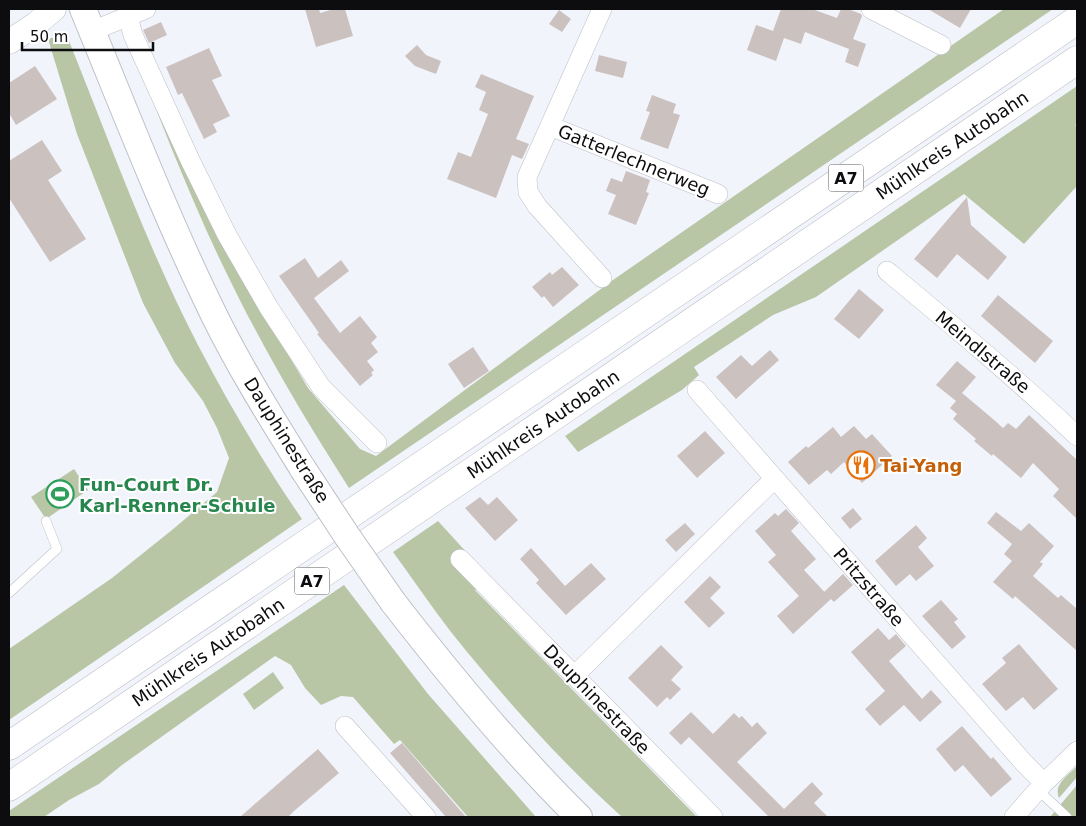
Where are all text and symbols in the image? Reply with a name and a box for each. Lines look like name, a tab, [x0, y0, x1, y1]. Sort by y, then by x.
scale bar	[22, 20, 154, 52]
text: 50 m	[30, 28, 68, 46]
street label: Mühlkreis Autobahn	[872, 86, 1032, 204]
street label: Gatterlechnerweg	[555, 120, 713, 200]
road number: A7	[828, 164, 864, 192]
street label: Meindlstraße	[932, 306, 1034, 398]
street label: Mühlkreis Autobahn	[463, 365, 623, 483]
street label: Dauphinestraße	[240, 373, 334, 507]
restaurant icon: Tai-Yang	[846, 450, 876, 480]
place label: Tai-Yang	[880, 455, 962, 476]
place label: Fun-Court Dr. Karl-Renner-Schule	[79, 474, 276, 516]
sports icon: Fun-Court Dr. Karl-Renner-Schule	[45, 479, 75, 509]
street label: Pritzstraße	[829, 544, 909, 630]
road number: A7	[294, 568, 330, 594]
street label: Mühlkreis Autobahn	[128, 593, 288, 711]
street label: Dauphinestraße	[539, 640, 655, 758]

